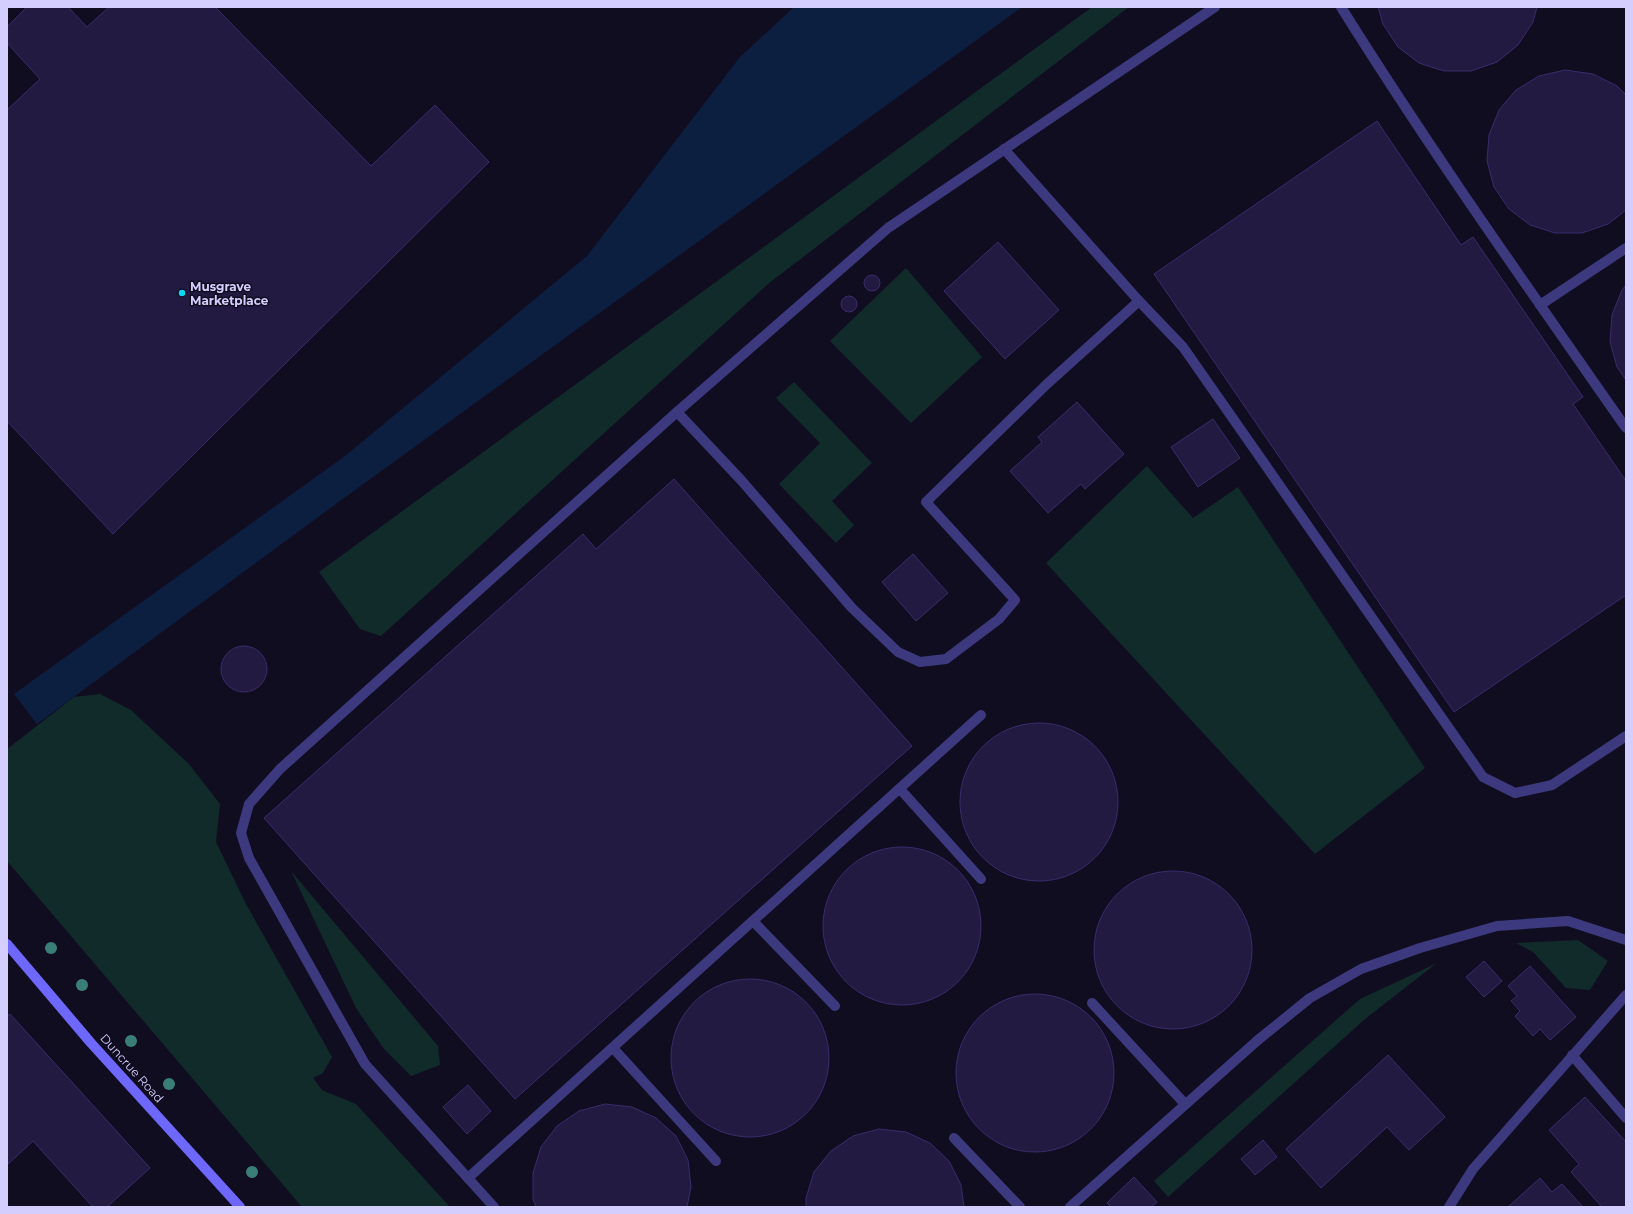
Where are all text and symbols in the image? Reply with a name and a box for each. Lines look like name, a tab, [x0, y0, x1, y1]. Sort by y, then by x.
place label: Musgrave Marketplace	[190, 279, 269, 308]
marker: Musgrave Marketplace	[177, 288, 187, 298]
street label: Duncrue Road	[97, 1030, 167, 1106]

